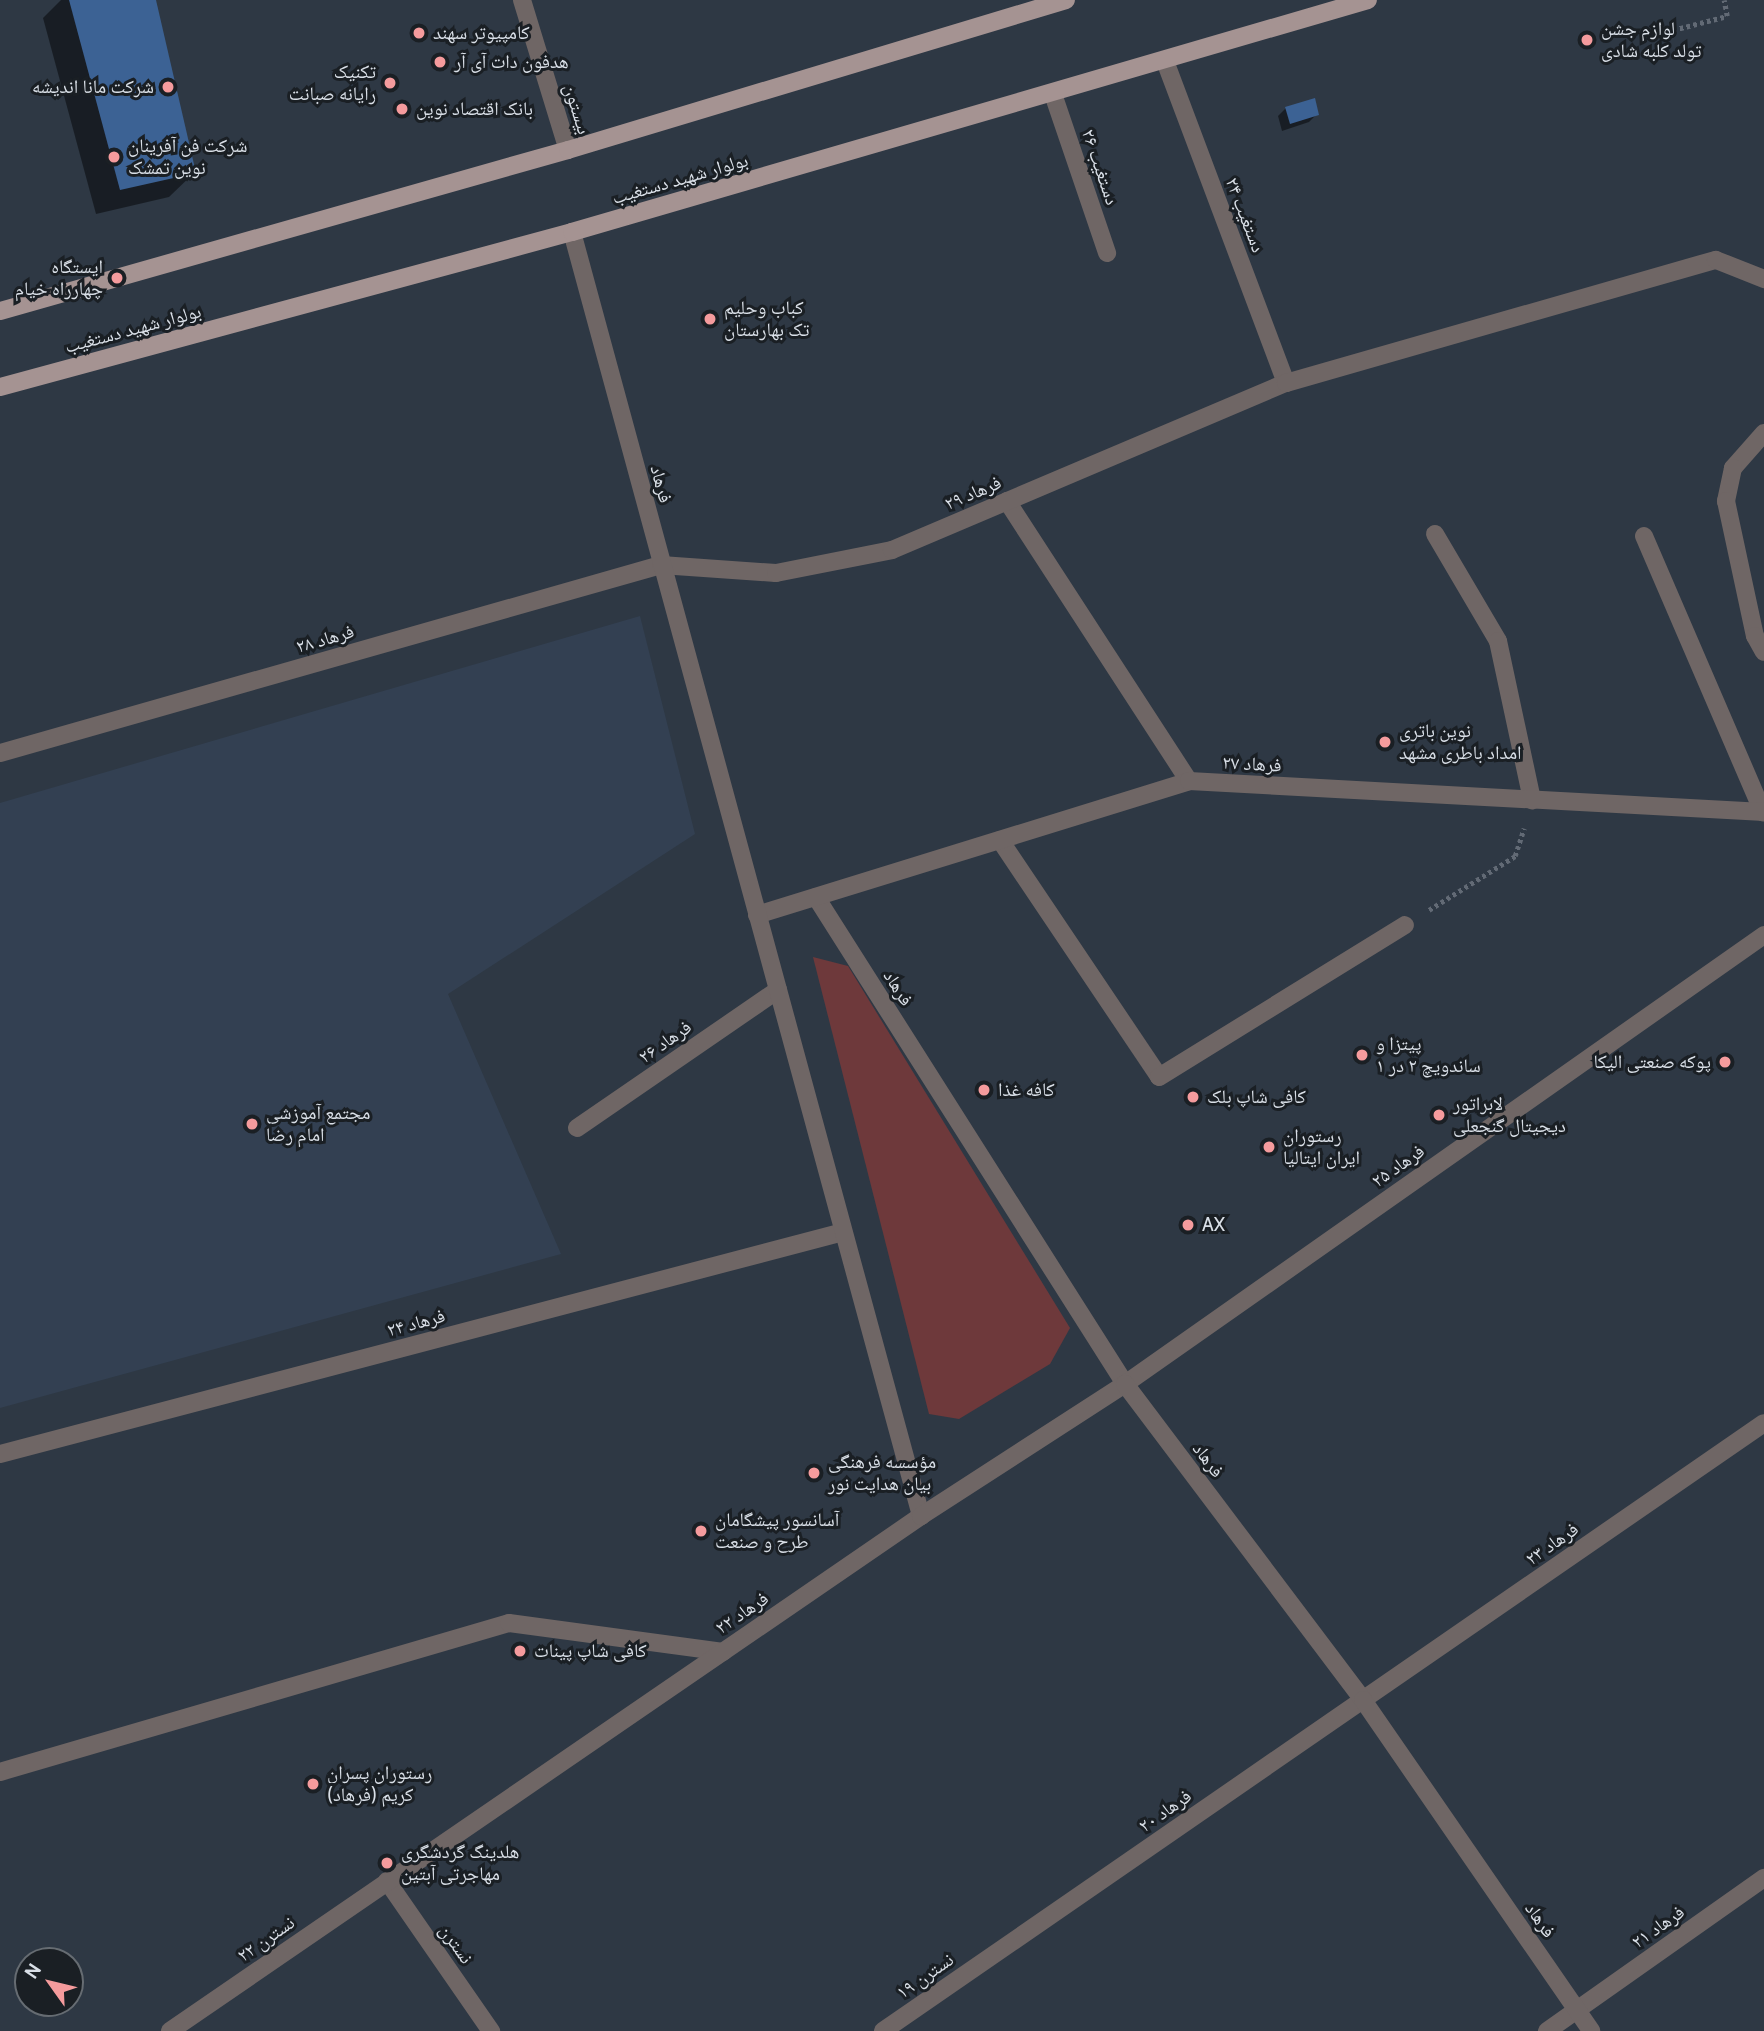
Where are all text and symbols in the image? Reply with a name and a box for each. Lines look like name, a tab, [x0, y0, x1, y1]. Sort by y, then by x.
place label: لوازم جشن تولد کلبه شادی	[1601, 18, 1702, 62]
place label: کامپیوتر سهند	[433, 22, 530, 44]
marker: کامپیوتر سهند	[411, 25, 427, 41]
marker: لوازم جشن تولد کلبه شادی	[1579, 32, 1595, 48]
place label: هدفون دات آی آر	[454, 51, 569, 73]
marker: هدفون دات آی آر	[432, 54, 448, 70]
place label: تکنیک رایانه صبانت	[289, 61, 376, 105]
marker: تکنیک رایانه صبانت	[382, 75, 398, 91]
place label: شرکت مانا اندیشه	[32, 76, 154, 98]
marker: شرکت مانا اندیشه	[160, 79, 176, 95]
street label: بیستون	[559, 81, 595, 137]
place label: بانک اقتصاد نوین	[416, 98, 533, 120]
marker: بانک اقتصاد نوین	[394, 101, 410, 117]
street label: دستغیب ۲۶	[1076, 126, 1124, 208]
place label: شرکت فن آفرینان نوین تمشک	[128, 135, 247, 179]
marker: شرکت فن آفرینان نوین تمشک	[106, 149, 122, 165]
street label: بولوار شهید دستغیب	[609, 149, 751, 209]
street label: دستغیب ۲۴	[1220, 174, 1270, 256]
place label: ایستگاه چهارراه خیام	[15, 256, 103, 300]
marker: ایستگاه چهارراه خیام	[109, 270, 125, 286]
place label: کباب وحلیم تک بهارستان	[724, 297, 809, 341]
street label: بولوار شهید دستغیب	[62, 300, 204, 358]
marker: کباب وحلیم تک بهارستان	[702, 311, 718, 327]
street label: فرهاد	[645, 463, 677, 505]
street label: فرهاد ۲۹	[941, 471, 1005, 515]
street label: فرهاد ۲۸	[293, 620, 357, 658]
place label: نوین باتری امداد باطری مشهد	[1399, 720, 1522, 764]
marker: نوین باتری امداد باطری مشهد	[1377, 734, 1393, 750]
street label: فرهاد ۲۷	[1222, 751, 1282, 777]
street label: فرهاد	[878, 966, 918, 1010]
street label: فرهاد ۲۶	[634, 1016, 696, 1068]
place label: پیتزا و ساندویچ ۲ در ۱	[1376, 1033, 1481, 1077]
marker: پیتزا و ساندویچ ۲ در ۱	[1354, 1047, 1370, 1063]
place label: پوکه صنعتی الیکا	[1593, 1051, 1711, 1073]
marker: پوکه صنعتی الیکا	[1717, 1054, 1733, 1070]
place label: کافه غذا	[998, 1079, 1055, 1101]
marker: کافه غذا	[976, 1082, 992, 1098]
place label: کافی شاپ بلک	[1207, 1086, 1306, 1108]
marker: کافی شاپ بلک	[1185, 1089, 1201, 1105]
place label: لابراتور دیجیتال گنجعلی	[1453, 1093, 1566, 1137]
place label: مجتمع آموزشی امام رضا	[266, 1102, 370, 1146]
marker: لابراتور دیجیتال گنجعلی	[1431, 1107, 1447, 1123]
marker: مجتمع آموزشی امام رضا	[244, 1116, 260, 1132]
place label: رستوران ایران ایتالیا	[1283, 1125, 1360, 1169]
marker: رستوران ایران ایتالیا	[1261, 1139, 1277, 1155]
street label: فرهاد ۲۵	[1367, 1140, 1429, 1192]
place label: AX	[1202, 1214, 1225, 1236]
marker: AX	[1180, 1217, 1196, 1233]
street label: فرهاد ۲۴	[384, 1304, 448, 1342]
street label: فرهاد	[1187, 1438, 1229, 1482]
place label: مؤسسه فرهنگی بیان هدایت نور	[828, 1451, 936, 1495]
marker: مؤسسه فرهنگی بیان هدایت نور	[806, 1465, 822, 1481]
place label: آسانسور پیشگامان طرح و صنعت	[715, 1509, 839, 1553]
street label: فرهاد ۲۳	[1521, 1518, 1583, 1570]
marker: آسانسور پیشگامان طرح و صنعت	[693, 1523, 709, 1539]
street label: فرهاد ۲۲	[711, 1587, 773, 1639]
place label: کافی شاپ پینات	[534, 1640, 647, 1662]
marker: کافی شاپ پینات	[512, 1643, 528, 1659]
place label: رستوران پسران کریم (فرهاد)	[327, 1762, 432, 1806]
marker: رستوران پسران کریم (فرهاد)	[305, 1776, 321, 1792]
street label: فرهاد ۲۰	[1134, 1785, 1196, 1837]
place label: هلدینگ گردشگری مهاجرتی آبتین	[401, 1841, 519, 1885]
marker: هلدینگ گردشگری مهاجرتی آبتین	[379, 1855, 395, 1871]
street label: فرهاد	[1520, 1898, 1560, 1942]
street label: فرهاد ۲۱	[1627, 1901, 1689, 1953]
street label: نسترن ۲۲	[233, 1911, 299, 1967]
street label: نسترن	[434, 1920, 478, 1968]
north arrow	[14, 1947, 84, 2017]
street label: نسترن ۱۹	[892, 1948, 958, 2004]
text: N	[20, 1959, 46, 1983]

